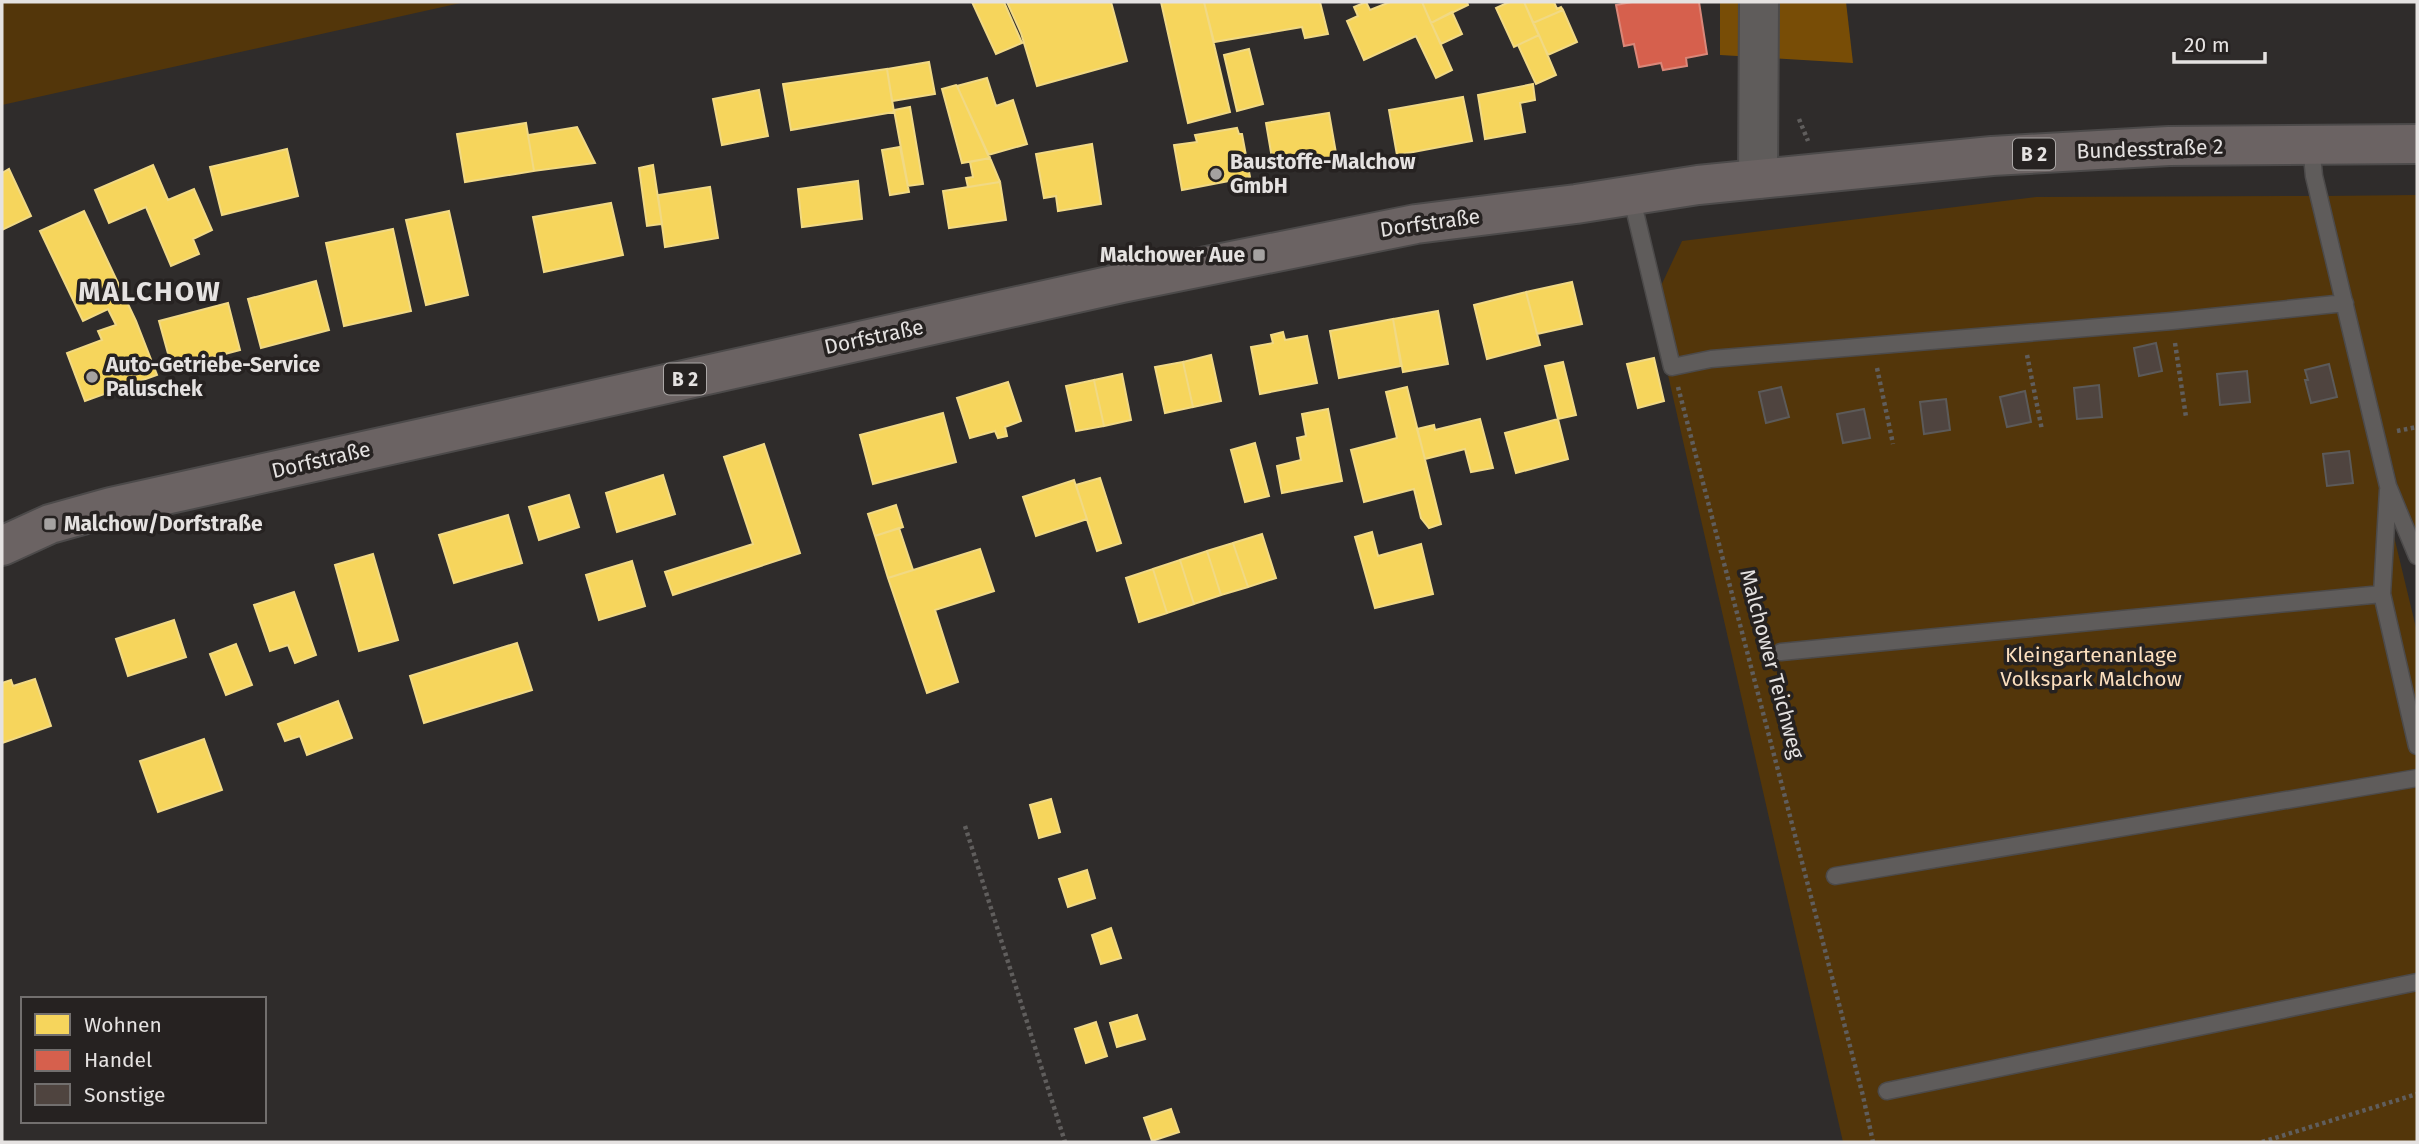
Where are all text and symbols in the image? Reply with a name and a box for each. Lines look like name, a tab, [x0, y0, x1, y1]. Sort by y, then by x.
scale bar	[2174, 21, 2265, 65]
text: 20 m	[2184, 32, 2230, 58]
street label: Bundesstraße 2	[2076, 133, 2224, 165]
road number: B 2	[2013, 138, 2055, 170]
place label: Baustoffe-Malchow GmbH	[1230, 149, 1416, 199]
marker: Baustoffe-Malchow GmbH	[1208, 166, 1224, 182]
street label: Dorfstraße	[1378, 203, 1482, 243]
place label: Malchower Aue	[1100, 242, 1245, 268]
marker: Malchower Aue	[1251, 247, 1267, 263]
district label: MALCHOW	[78, 275, 222, 308]
street label: Dorfstraße	[822, 314, 926, 360]
place label: Auto-Getriebe-Service Paluschek	[105, 352, 320, 402]
road number: B 2	[664, 364, 706, 394]
marker: Auto-Getriebe-Service Paluschek	[84, 369, 100, 385]
street label: Dorfstraße	[269, 436, 373, 484]
place label: Malchow/Dorfstraße	[64, 511, 263, 537]
marker: Malchow/Dorfstraße	[42, 516, 58, 532]
street label: Malchower Teichweg	[1734, 566, 1810, 762]
park label: Kleingartenanlage Volkspark Malchow	[2000, 642, 2182, 692]
legend	[21, 997, 266, 1123]
text: Wohnen	[84, 1012, 162, 1038]
text: Handel	[84, 1047, 152, 1073]
text: Sonstige	[84, 1082, 165, 1108]

